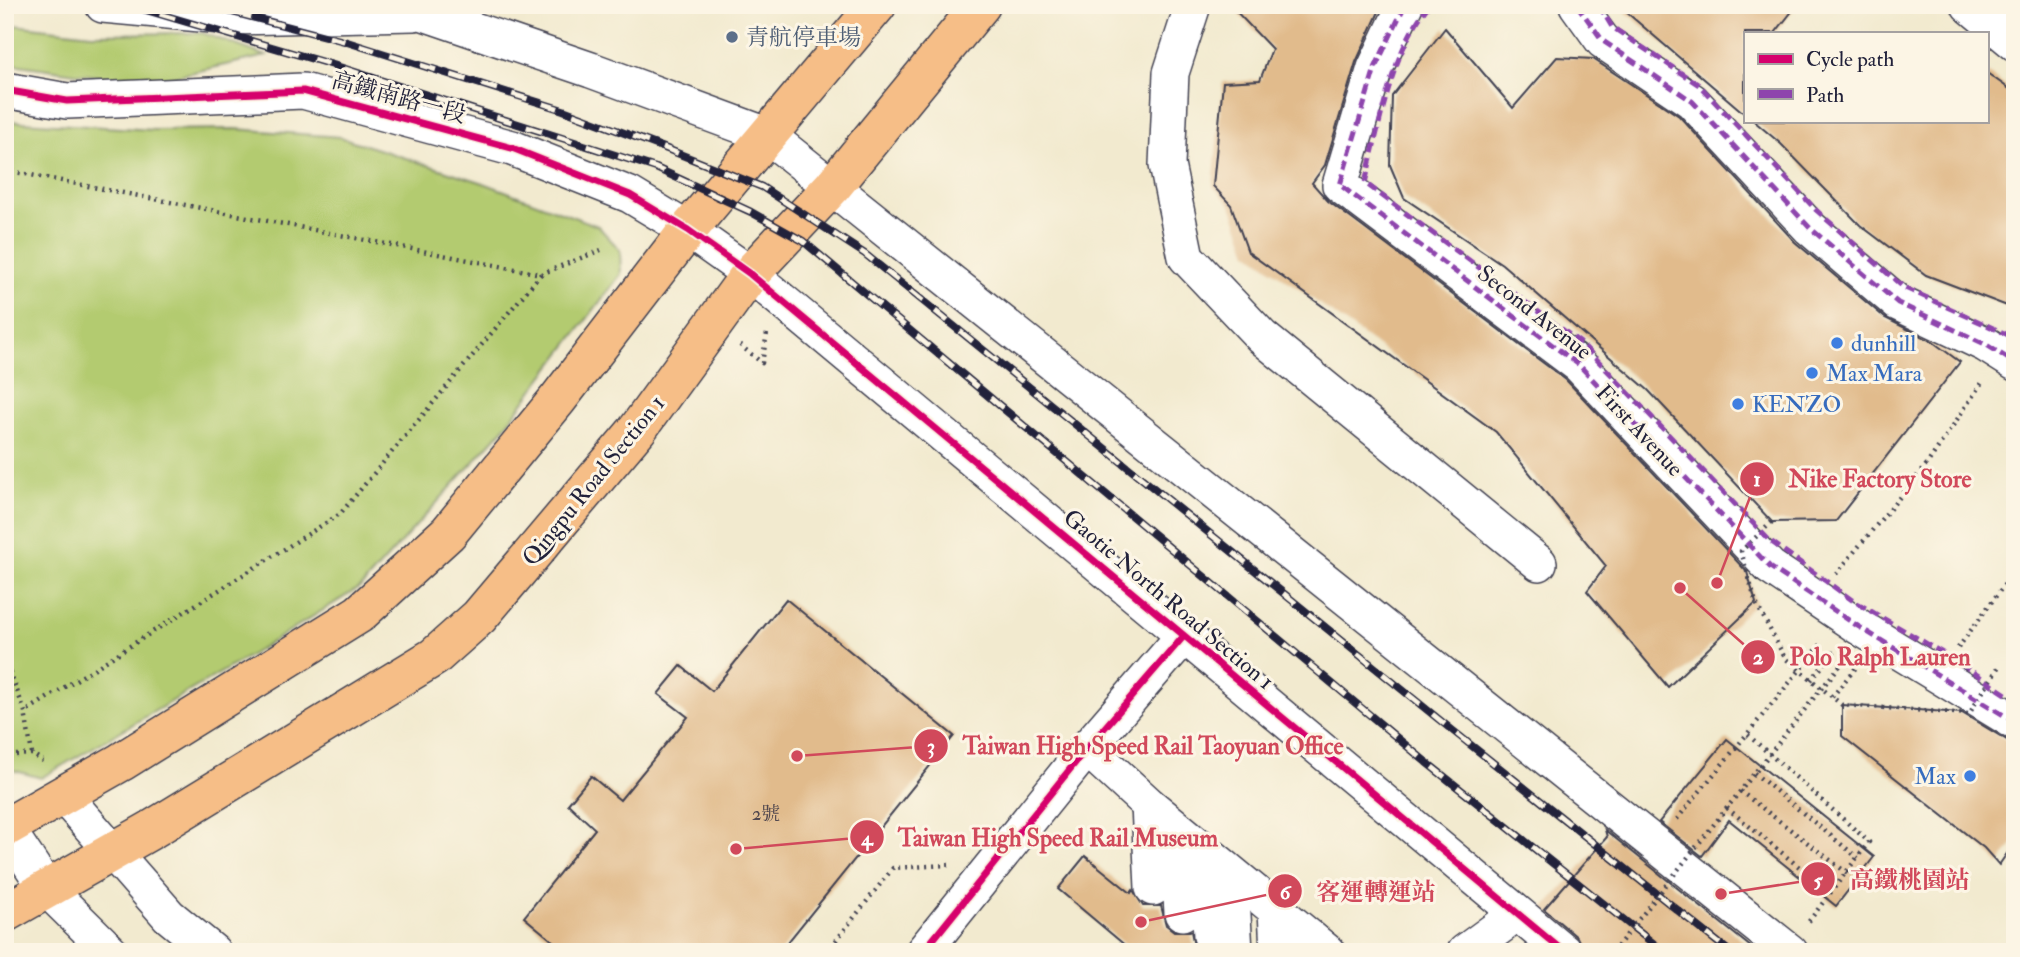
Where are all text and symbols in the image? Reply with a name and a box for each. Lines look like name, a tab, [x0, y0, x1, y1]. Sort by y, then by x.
place label: 青航停車場	[746, 23, 861, 52]
marker: 青航停車場	[724, 29, 740, 45]
legend	[1744, 32, 1988, 122]
text: Cycle path	[1806, 46, 1894, 73]
street label: 高鐵南路一段	[328, 66, 469, 129]
text: Path	[1806, 82, 1844, 109]
street label: Second Avenue	[1472, 259, 1598, 366]
place label: dunhill	[1851, 329, 1916, 358]
marker: dunhill	[1829, 335, 1845, 351]
place label: Max Mara	[1826, 359, 1923, 388]
marker: Max Mara	[1804, 365, 1820, 381]
street label: First Avenue	[1590, 378, 1690, 483]
street label: Qingpu Road Section 1	[516, 389, 672, 572]
place label: KENZO	[1752, 390, 1841, 419]
marker: KENZO	[1730, 396, 1746, 412]
callout: Nike Factory Store	[1739, 456, 1985, 501]
text: Nike Factory Store	[1787, 464, 1972, 495]
text: 1	[1753, 466, 1761, 493]
street label: Gaotie North Road Section 1	[1058, 503, 1280, 696]
callout: Polo Ralph Lauren	[1740, 634, 1984, 679]
text: Polo Ralph Lauren	[1789, 642, 1971, 673]
text: 2	[1753, 644, 1764, 671]
callout: Taiwan High Speed Rail Taoyuan Office	[913, 723, 1357, 768]
text: Taiwan High Speed Rail Taoyuan Office	[961, 731, 1344, 762]
text: 3	[927, 733, 935, 760]
place label: Max	[1914, 762, 1956, 791]
marker: Max	[1962, 768, 1978, 784]
house number: 2號	[752, 802, 780, 826]
callout: Taiwan High Speed Rail Museum	[849, 815, 1232, 860]
text: Taiwan High Speed Rail Museum	[897, 823, 1219, 854]
text: 4	[860, 825, 874, 852]
callout: 高鐵桃園站	[1801, 857, 1984, 902]
text: 高鐵桃園站	[1850, 865, 1970, 896]
text: 5	[1813, 867, 1823, 894]
callout: 客運轉運站	[1267, 869, 1450, 914]
text: 客運轉運站	[1316, 877, 1436, 908]
text: 6	[1280, 879, 1292, 906]

